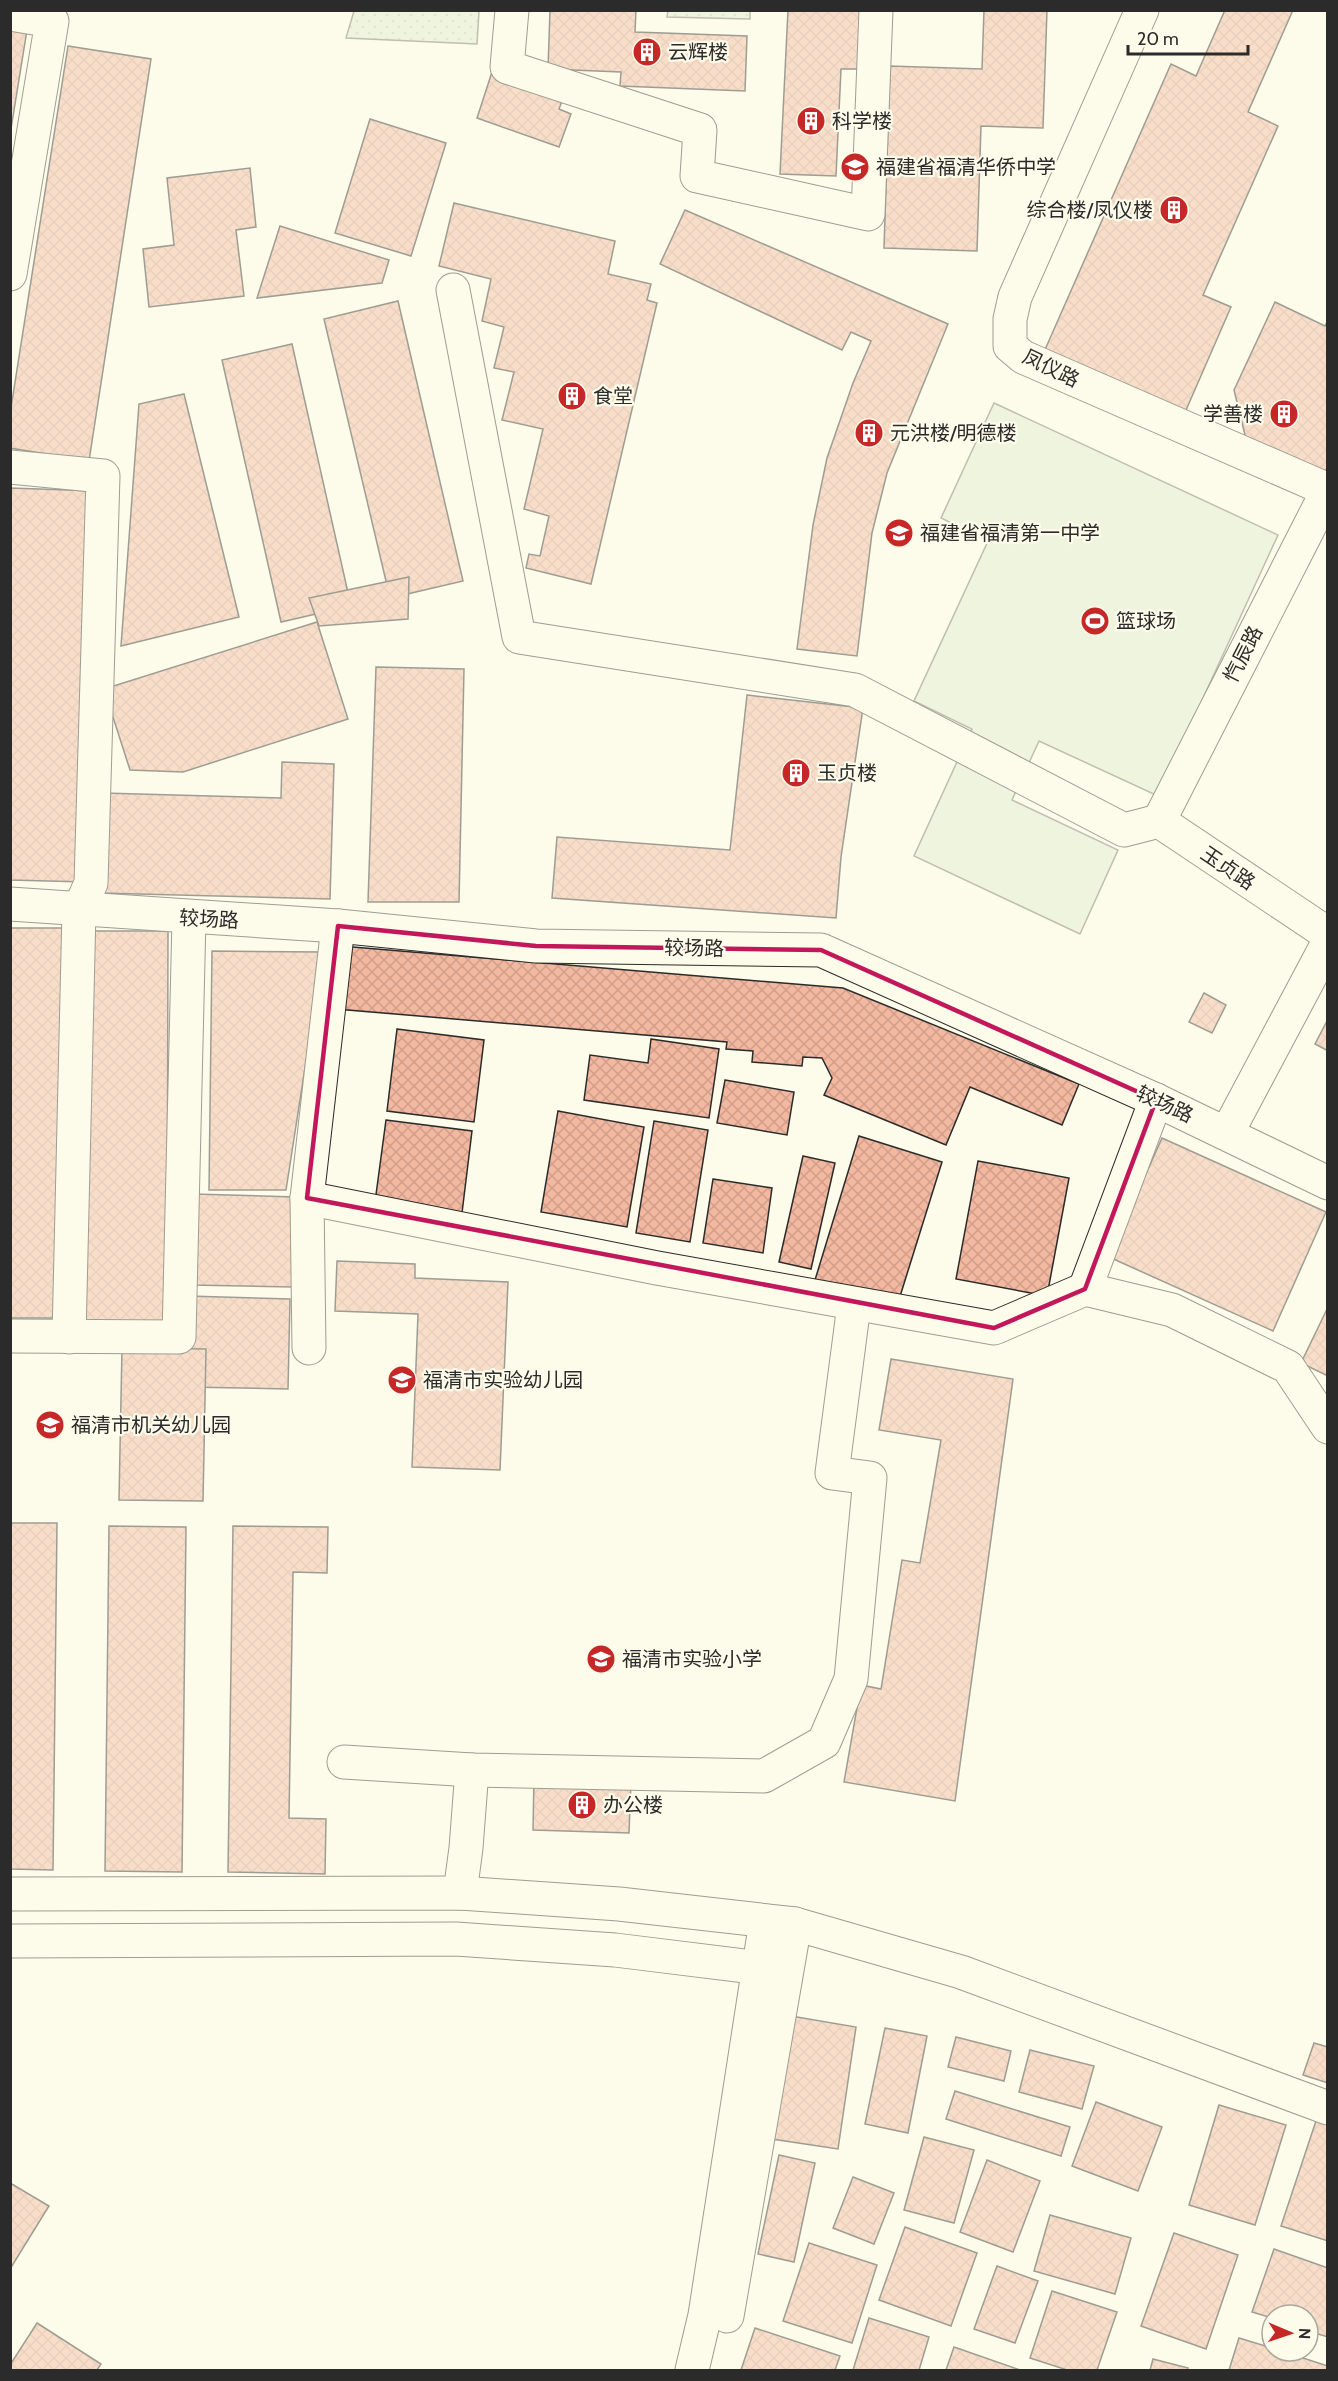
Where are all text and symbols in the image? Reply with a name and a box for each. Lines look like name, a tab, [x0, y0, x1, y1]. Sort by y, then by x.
scale bar	[1128, 18, 1248, 56]
text: 20 m	[1137, 28, 1179, 50]
building icon: 云辉楼	[631, 36, 663, 68]
place label: 云辉楼	[668, 40, 728, 64]
building icon: 科学楼	[795, 105, 827, 137]
place label: 科学楼	[832, 109, 892, 133]
school or university icon: 福建省福清华侨中学	[839, 151, 871, 183]
place label: 福建省福清华侨中学	[876, 155, 1056, 179]
building icon: 综合楼/凤仪楼	[1158, 194, 1190, 226]
place label: 综合楼/凤仪楼	[1027, 198, 1153, 222]
street label: 凤仪路	[1019, 344, 1083, 392]
building icon: 食堂	[556, 380, 588, 412]
place label: 食堂	[593, 384, 633, 408]
building icon: 学善楼	[1268, 398, 1300, 430]
place label: 学善楼	[1203, 402, 1263, 426]
building icon: 元洪楼/明德楼	[853, 417, 885, 449]
place label: 元洪楼/明德楼	[890, 421, 1016, 445]
school or university icon: 福建省福清第一中学	[883, 517, 915, 549]
place label: 福建省福清第一中学	[920, 521, 1100, 545]
sports icon: 篮球场	[1079, 605, 1111, 637]
place label: 篮球场	[1116, 609, 1176, 633]
street label: 忾辰路	[1219, 622, 1267, 686]
building icon: 玉贞楼	[780, 757, 812, 789]
place label: 玉贞楼	[817, 761, 877, 785]
street label: 玉贞路	[1196, 841, 1260, 895]
street label: 较场路	[178, 905, 240, 933]
street label: 较场路	[664, 935, 724, 961]
street label: 较场路	[1133, 1080, 1197, 1128]
school or university icon: 福清市实验幼儿园	[386, 1364, 418, 1396]
place label: 福清市实验幼儿园	[423, 1368, 583, 1392]
school or university icon: 福清市机关幼儿园	[34, 1409, 66, 1441]
place label: 福清市机关幼儿园	[71, 1413, 231, 1437]
school or university icon: 福清市实验小学	[585, 1643, 617, 1675]
place label: 福清市实验小学	[622, 1647, 762, 1671]
building icon: 办公楼	[566, 1789, 598, 1821]
place label: 办公楼	[603, 1793, 663, 1817]
north arrow	[1260, 2303, 1320, 2363]
text: N	[1295, 2328, 1314, 2339]

